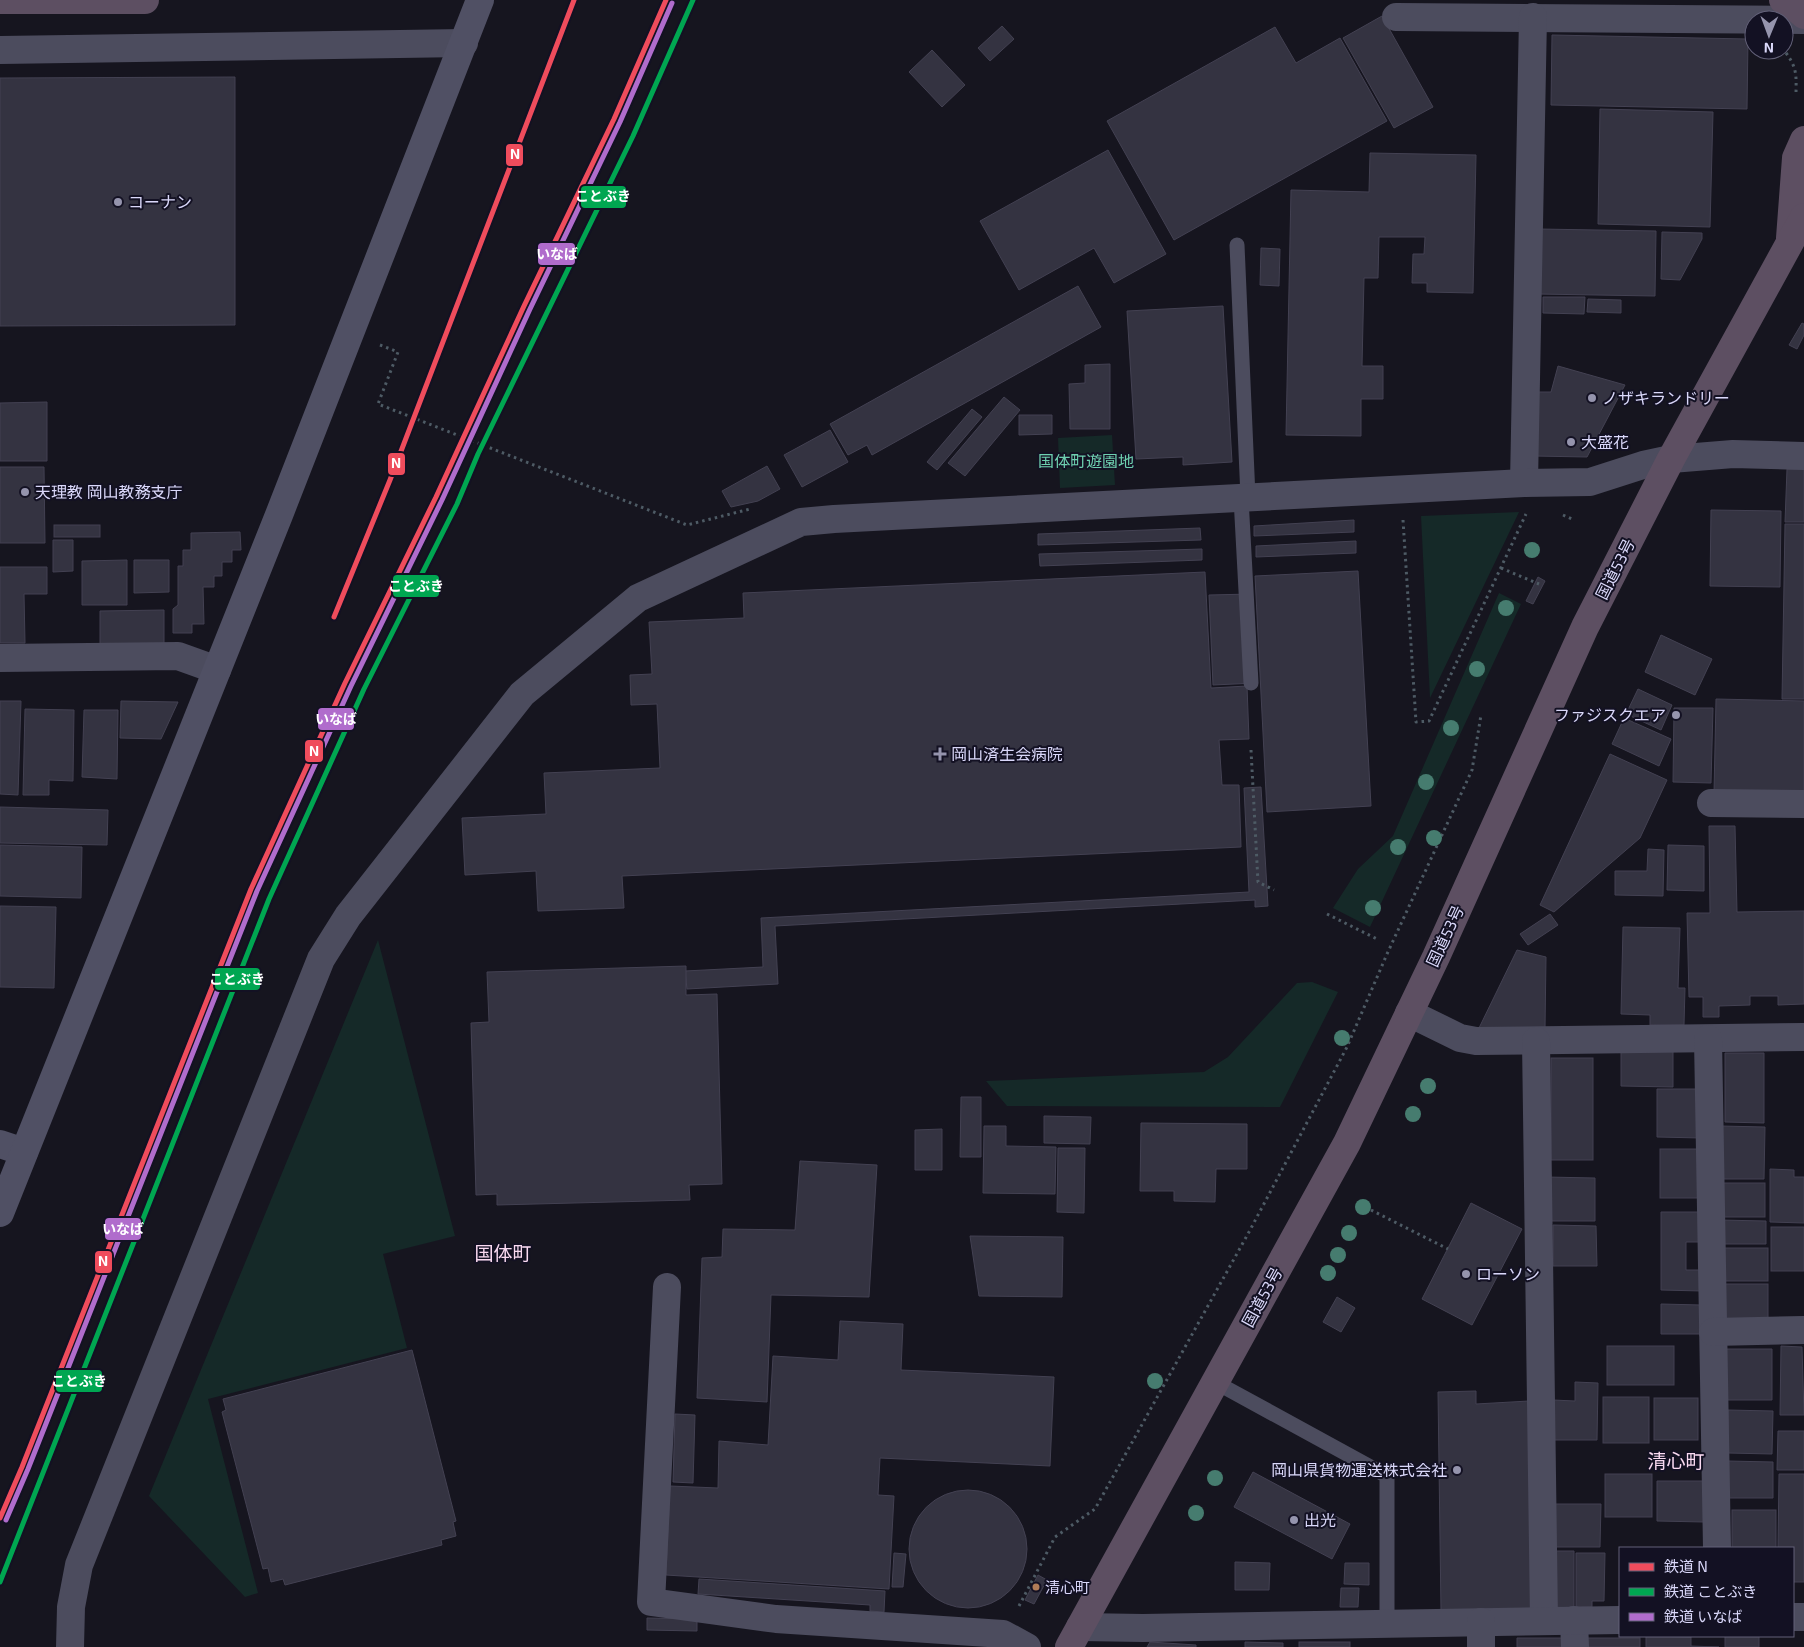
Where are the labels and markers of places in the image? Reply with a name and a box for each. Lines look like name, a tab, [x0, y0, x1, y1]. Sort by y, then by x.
place label: コーナン	[128, 192, 192, 211]
marker: コーナン	[112, 196, 124, 208]
place label: ノザキランドリー	[1602, 388, 1730, 407]
marker: ノザキランドリー	[1586, 392, 1598, 404]
place label: 大盛花	[1581, 432, 1629, 451]
marker: 大盛花	[1565, 436, 1577, 448]
place label: 天理教 岡山教務支庁	[35, 482, 183, 501]
marker: 天理教 岡山教務支庁	[19, 486, 31, 498]
place label: ファジスクエア	[1554, 705, 1666, 724]
marker: ファジスクエア	[1670, 709, 1682, 721]
place label: 岡山済生会病院	[951, 744, 1063, 763]
marker: 岡山済生会病院	[933, 747, 947, 761]
place label: ローソン	[1476, 1264, 1540, 1283]
marker: ローソン	[1460, 1268, 1472, 1280]
place label: 岡山県貨物運送株式会社	[1271, 1460, 1447, 1479]
marker: 岡山県貨物運送株式会社	[1451, 1464, 1463, 1476]
place label: 出光	[1304, 1510, 1336, 1529]
marker: 出光	[1288, 1514, 1300, 1526]
place label: 清心町	[1045, 1578, 1090, 1596]
marker: 清心町	[1031, 1582, 1041, 1592]

